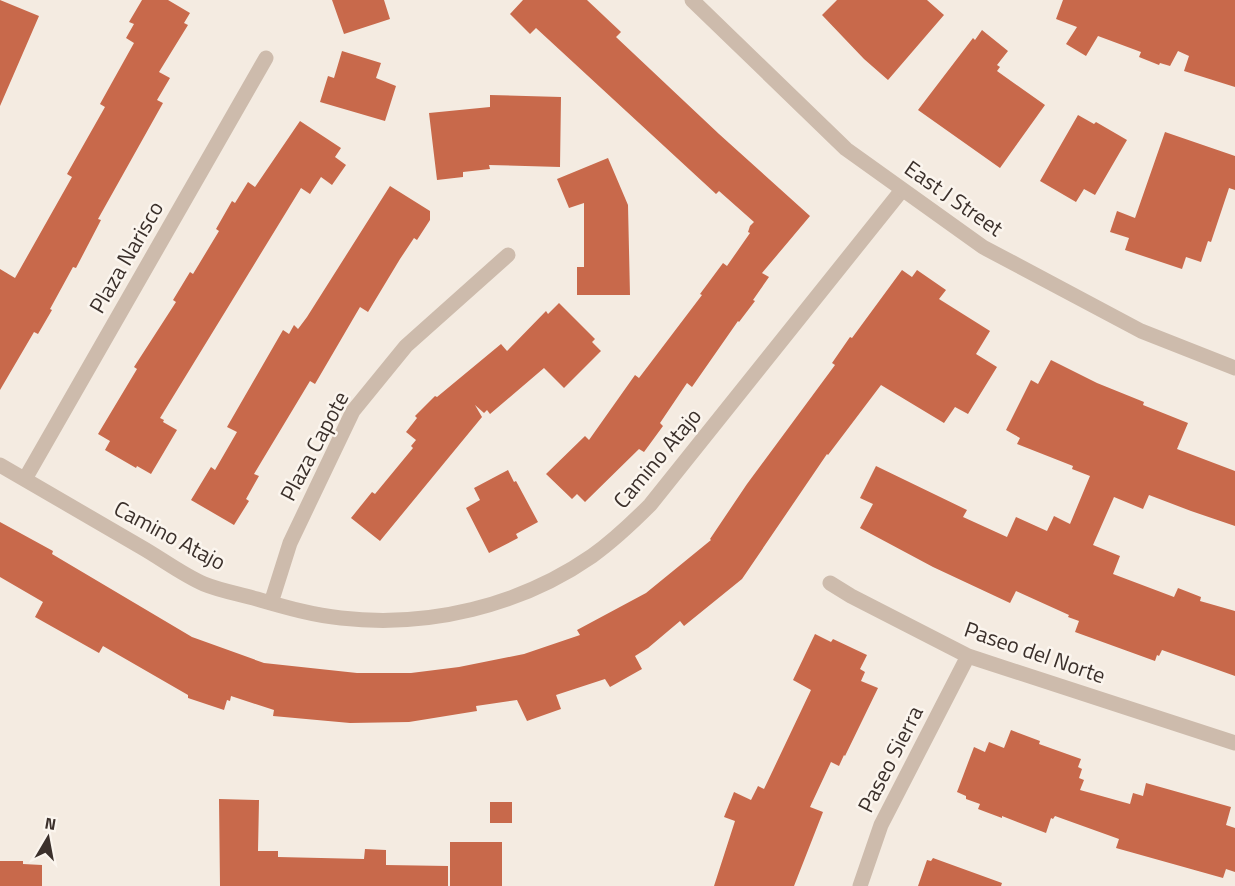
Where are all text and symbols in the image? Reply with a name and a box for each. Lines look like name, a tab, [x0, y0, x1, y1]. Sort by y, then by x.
street label: East J Street	[898, 151, 1011, 245]
street label: Plaza Narisco	[80, 195, 172, 319]
street label: Plaza Capote	[271, 385, 357, 507]
street label: Camino Atajo	[605, 400, 709, 516]
street label: Camino Atajo	[108, 491, 232, 579]
street label: Paseo del Norte	[960, 612, 1110, 692]
street label: Paseo Sierra	[849, 700, 931, 818]
north arrow	[18, 808, 78, 868]
text: N	[43, 810, 58, 836]

